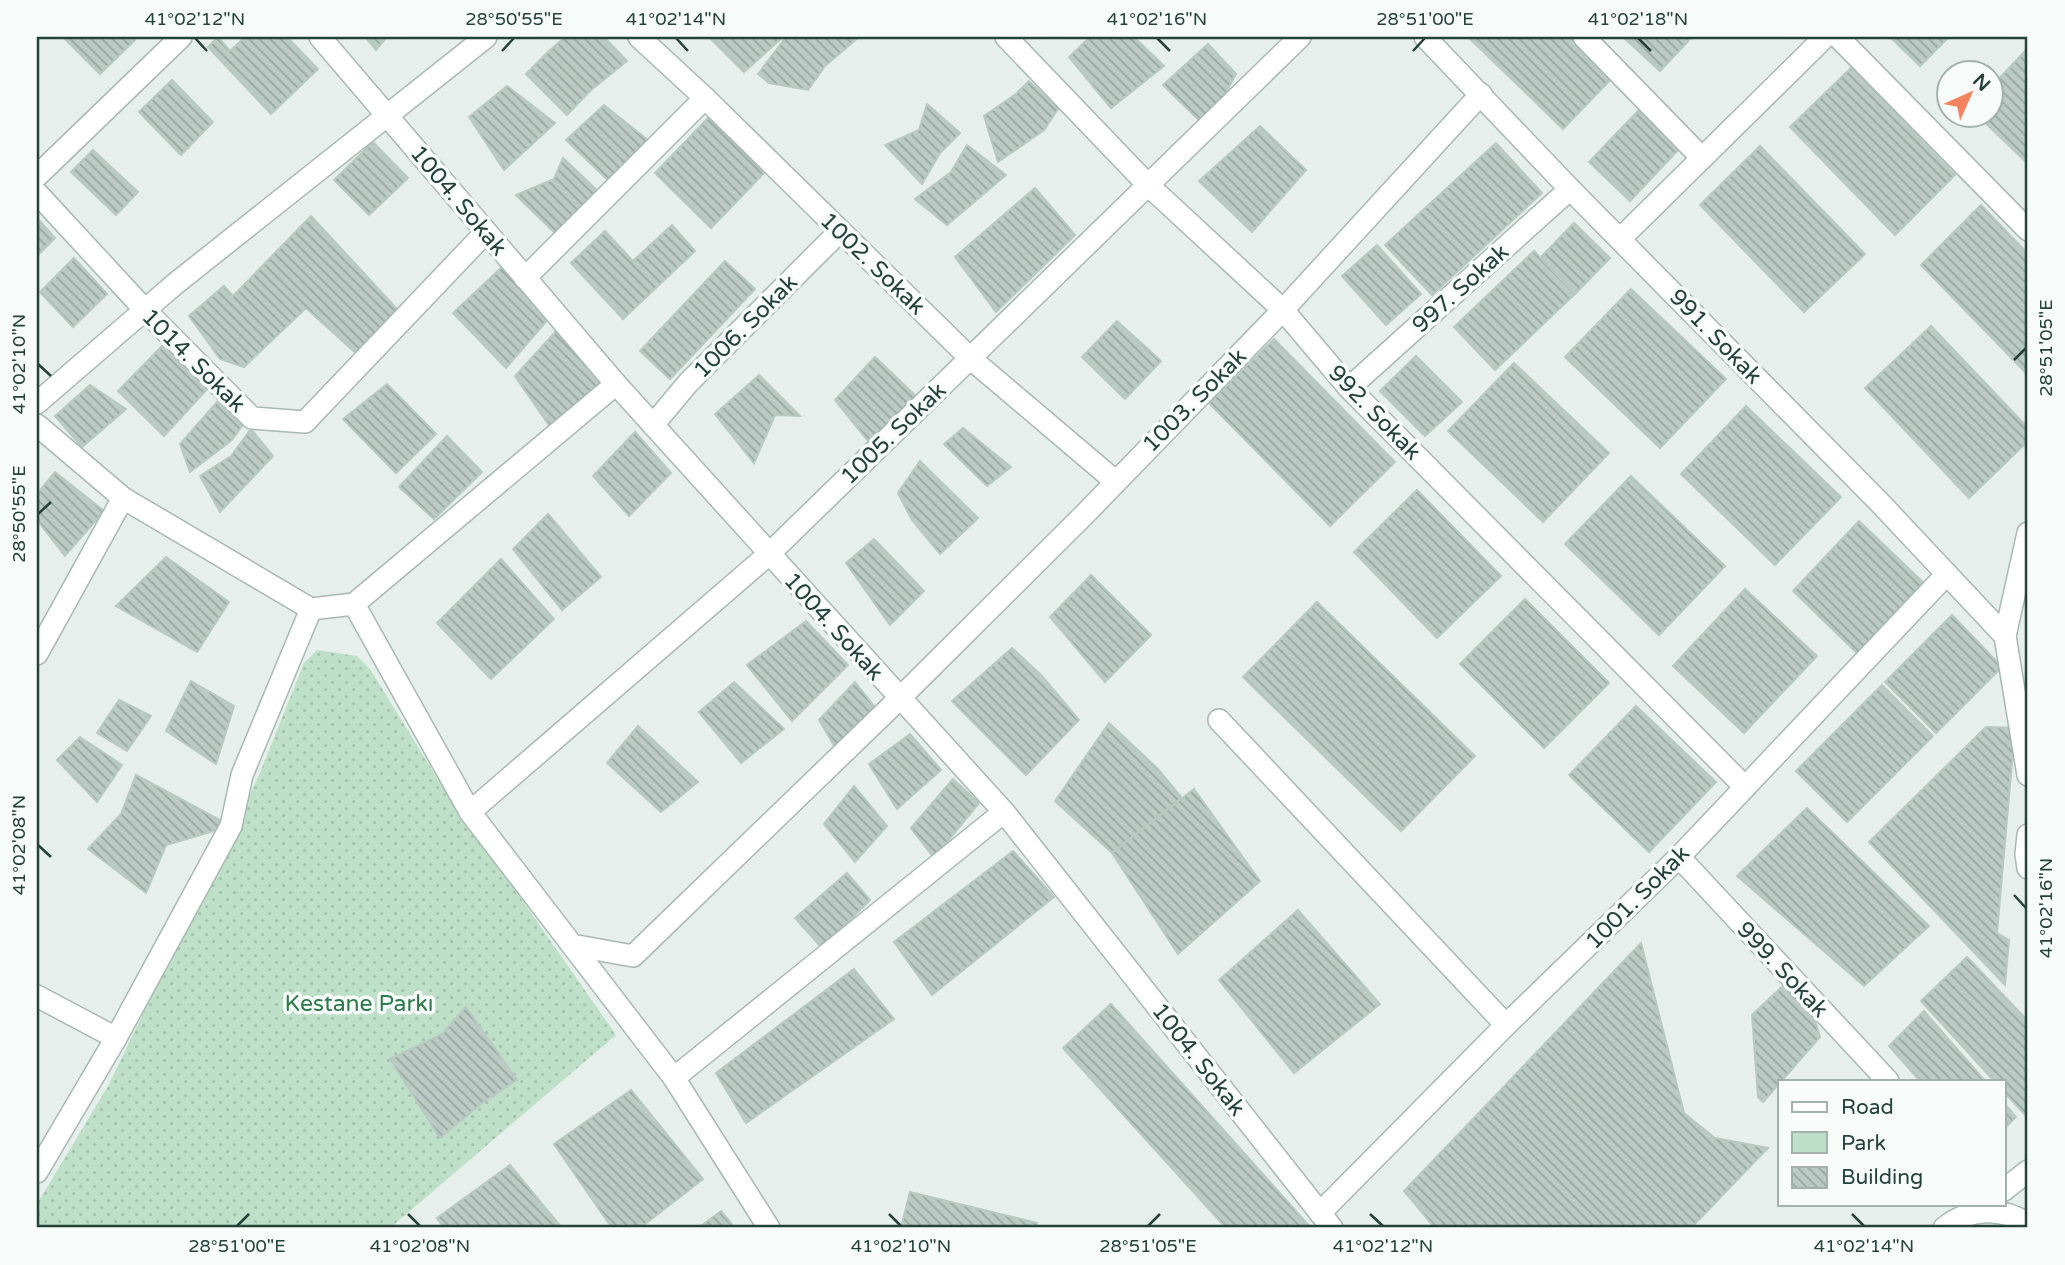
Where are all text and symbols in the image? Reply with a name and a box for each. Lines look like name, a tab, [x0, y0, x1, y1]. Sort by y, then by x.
text: 41°02'12"N	[145, 8, 245, 30]
text: 28°50'55"E	[465, 8, 563, 30]
text: 41°02'14"N	[626, 8, 726, 30]
text: 41°02'16"N	[1107, 8, 1207, 30]
text: 28°51'00"E	[1376, 8, 1474, 30]
text: 41°02'18"N	[1588, 8, 1688, 30]
north arrow	[1936, 60, 2006, 130]
text: N	[1968, 70, 1994, 96]
street label: 1004. Sokak	[404, 140, 513, 262]
street label: 1002. Sokak	[814, 207, 931, 321]
street label: 997. Sokak	[1407, 238, 1515, 339]
street label: 1006. Sokak	[688, 269, 804, 385]
street label: 991. Sokak	[1663, 283, 1767, 390]
text: 28°51'05"E	[2035, 299, 2057, 397]
street label: 1014. Sokak	[135, 303, 251, 419]
text: 41°02'10"N	[8, 314, 30, 414]
street label: 1003. Sokak	[1137, 343, 1253, 459]
street label: 992. Sokak	[1322, 359, 1426, 466]
street label: 1005. Sokak	[835, 377, 952, 491]
text: 28°50'55"E	[8, 465, 30, 563]
street label: 1004. Sokak	[777, 567, 889, 686]
text: 41°02'08"N	[8, 795, 30, 895]
street label: 1001. Sokak	[1580, 840, 1696, 956]
text: 41°02'16"N	[2035, 858, 2057, 958]
street label: 999. Sokak	[1731, 916, 1834, 1024]
park label: Kestane Parkı	[285, 990, 433, 1018]
street label: 1004. Sokak	[1145, 998, 1251, 1122]
legend	[1778, 1080, 2006, 1206]
text: Road	[1841, 1095, 1894, 1120]
text: Park	[1841, 1131, 1886, 1156]
text: Building	[1841, 1165, 1923, 1190]
text: 28°51'00"E	[188, 1235, 286, 1257]
text: 41°02'08"N	[370, 1235, 470, 1257]
text: 41°02'10"N	[851, 1235, 951, 1257]
text: 28°51'05"E	[1099, 1235, 1197, 1257]
text: 41°02'12"N	[1333, 1235, 1433, 1257]
text: 41°02'14"N	[1814, 1235, 1914, 1257]

